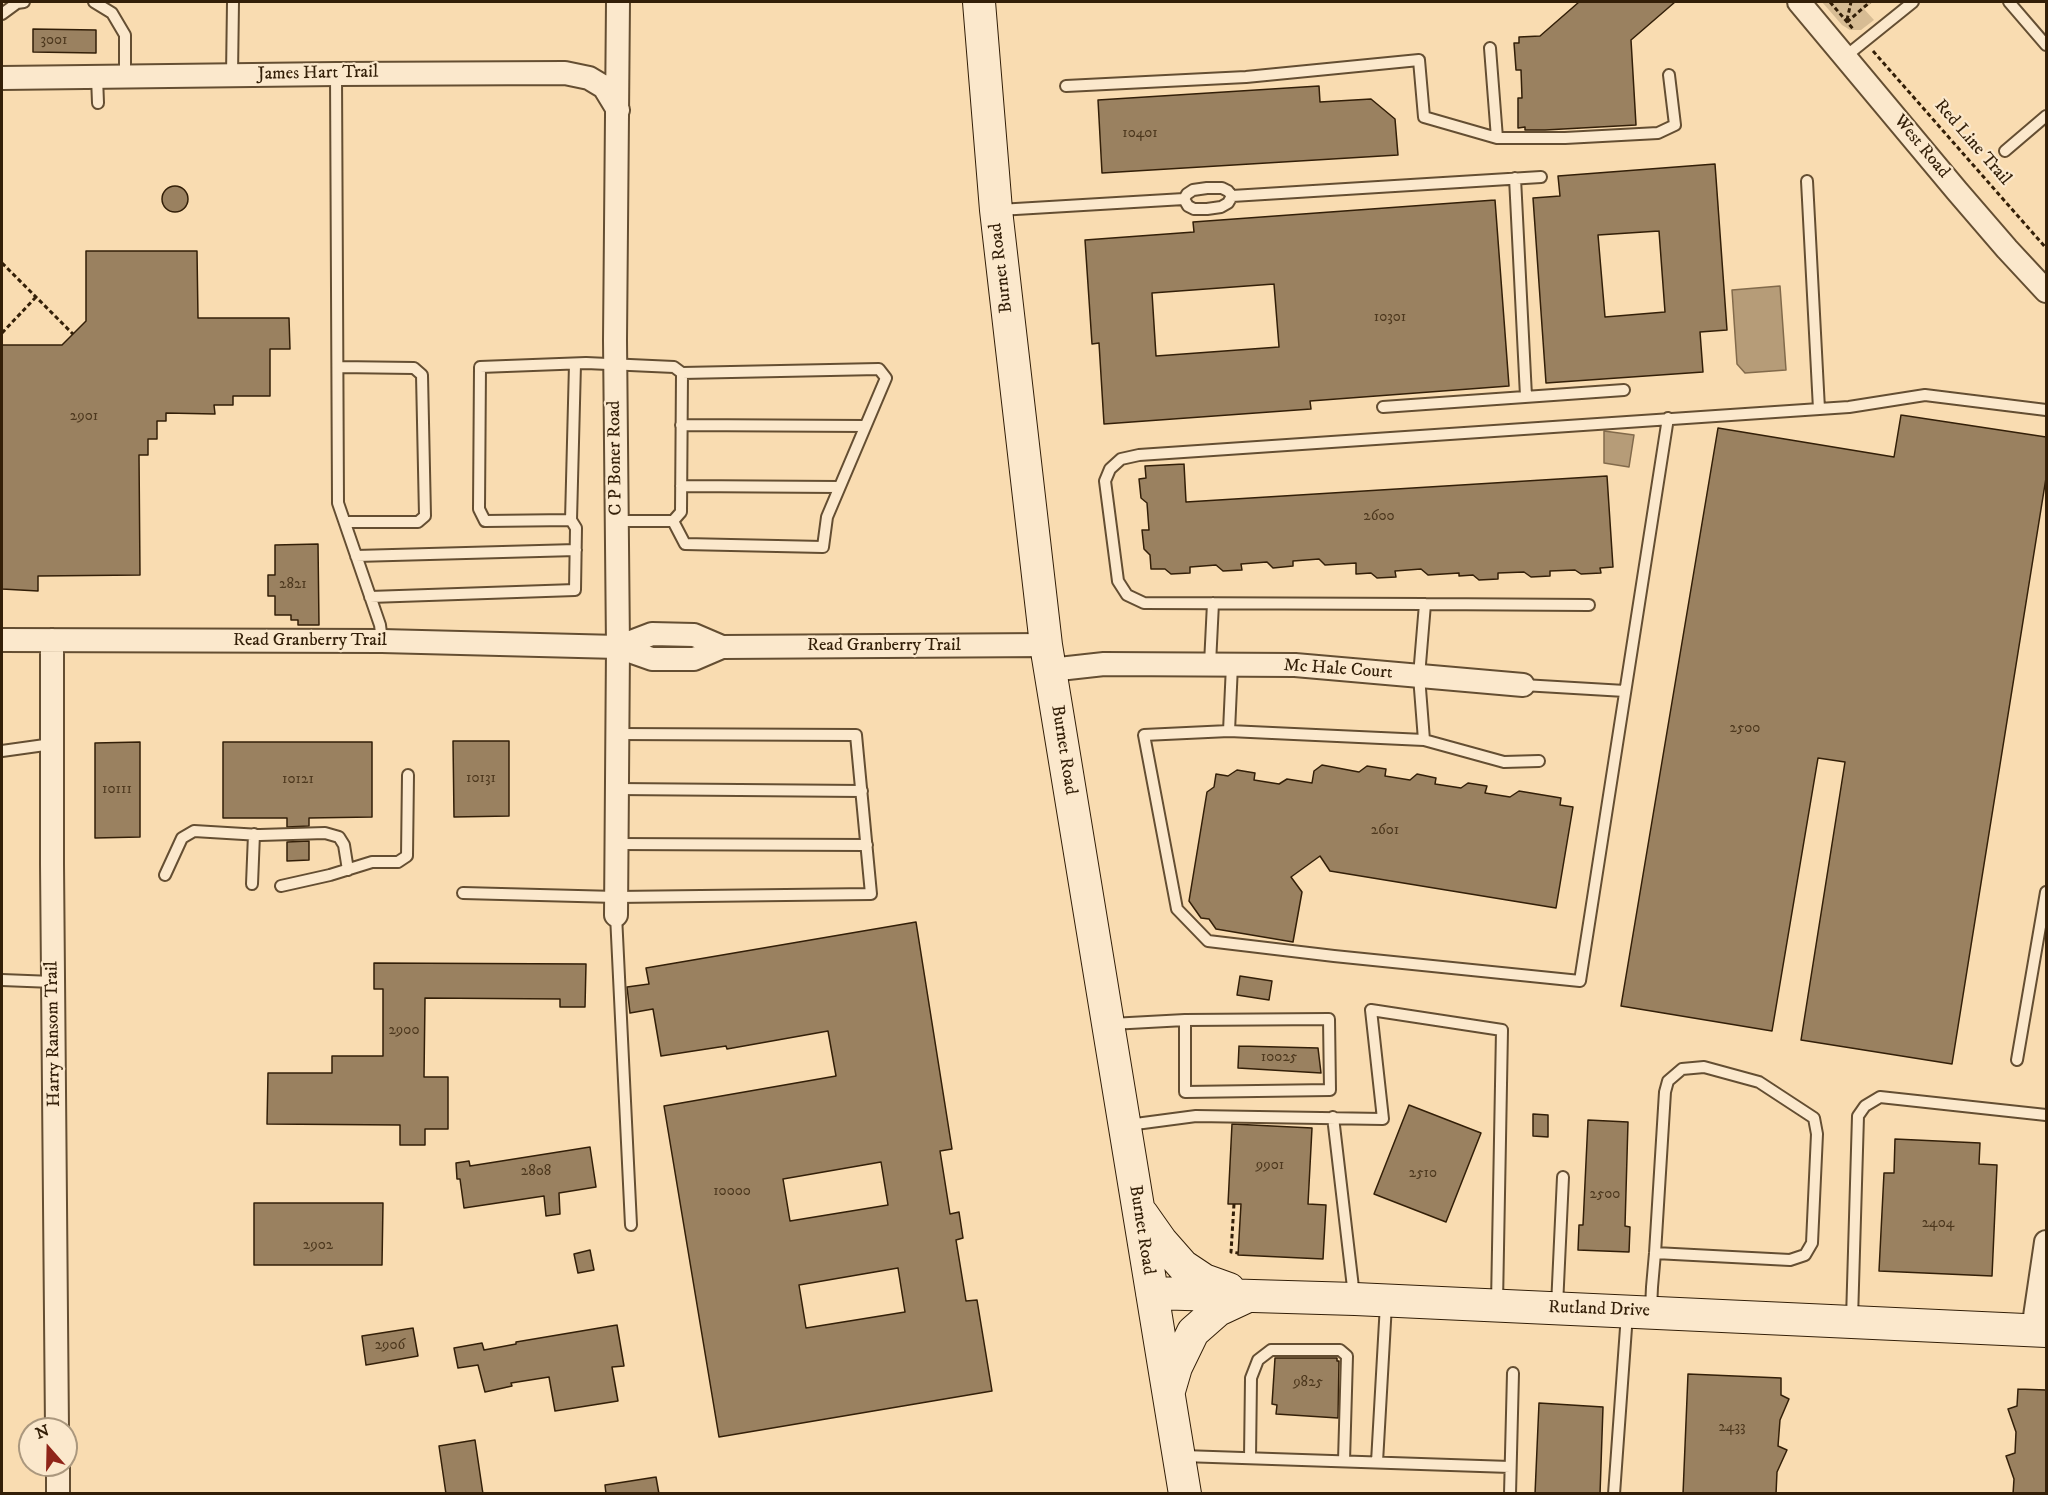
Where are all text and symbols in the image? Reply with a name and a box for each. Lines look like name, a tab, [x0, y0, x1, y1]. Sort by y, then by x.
house number: 3001	[40, 32, 68, 50]
street label: James Hart Trail	[258, 62, 378, 86]
street label: Red Line Trail	[1929, 96, 2015, 190]
street label: West Road	[1888, 111, 1954, 183]
house number: 10401	[1122, 125, 1158, 143]
street label: Burnet Road	[986, 222, 1018, 314]
house number: 10301	[1374, 309, 1406, 327]
street label: C P Boner Road	[604, 400, 628, 516]
house number: 2901	[70, 408, 98, 426]
house number: 2600	[1363, 508, 1395, 526]
house number: 2821	[279, 576, 307, 594]
street label: Read Granberry Trail	[233, 630, 387, 652]
street label: Read Granberry Trail	[807, 635, 961, 657]
street label: Mc Hale Court	[1283, 655, 1393, 685]
street label: Burnet Road	[1045, 704, 1081, 796]
house number: 2500	[1730, 720, 1760, 738]
house number: 10131	[466, 770, 496, 788]
house number: 10121	[282, 771, 314, 789]
house number: 10111	[102, 781, 132, 799]
house number: 2601	[1371, 822, 1399, 840]
street label: Harry Ransom Trail	[42, 961, 66, 1107]
house number: 2900	[389, 1022, 419, 1040]
house number: 10025	[1261, 1049, 1297, 1067]
house number: 9901	[1256, 1157, 1284, 1175]
house number: 2808	[521, 1163, 551, 1181]
house number: 2510	[1409, 1165, 1437, 1183]
house number: 10000	[713, 1183, 751, 1201]
street label: Burnet Road	[1123, 1184, 1159, 1276]
house number: 2500	[1590, 1186, 1620, 1204]
house number: 2404	[1922, 1215, 1954, 1233]
house number: 2902	[303, 1237, 333, 1255]
street label: Rutland Drive	[1548, 1297, 1650, 1323]
house number: 2906	[375, 1337, 405, 1355]
house number: 9825	[1293, 1374, 1323, 1392]
north arrow	[18, 1417, 78, 1477]
house number: 2433	[1718, 1419, 1746, 1437]
text: N	[33, 1420, 52, 1444]

